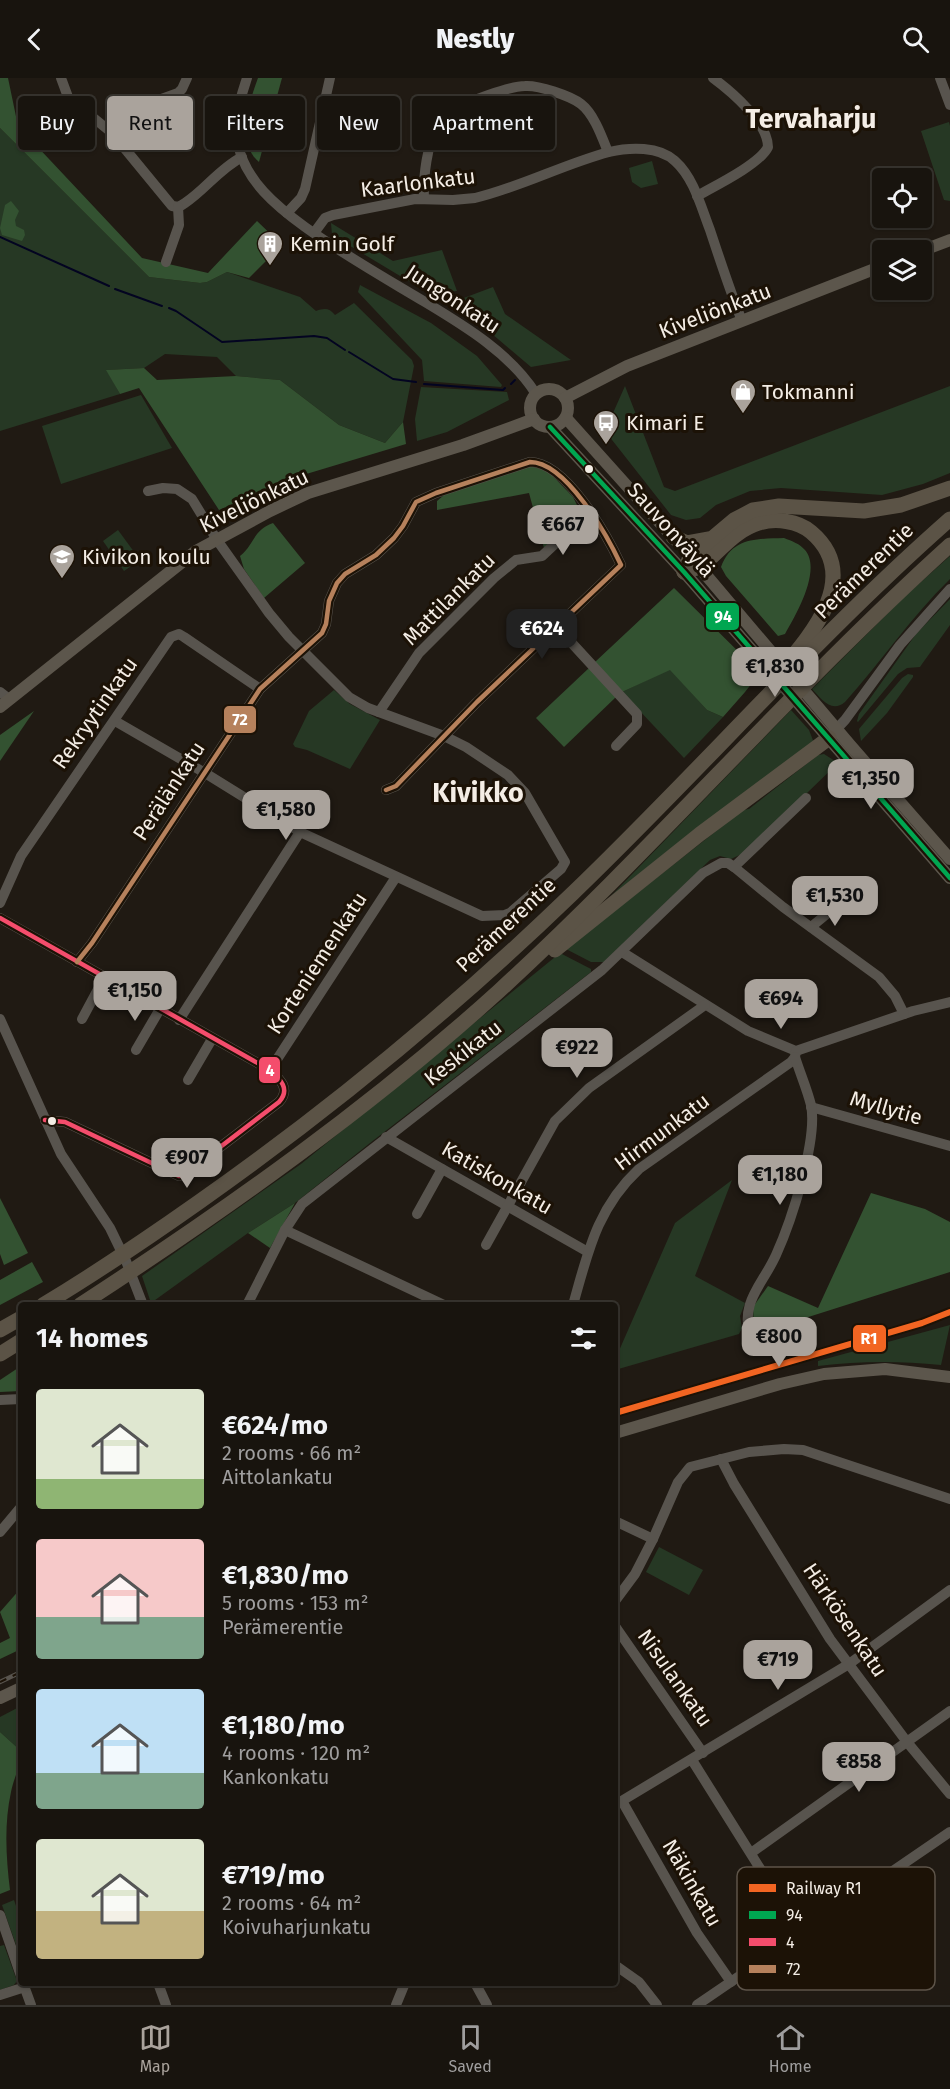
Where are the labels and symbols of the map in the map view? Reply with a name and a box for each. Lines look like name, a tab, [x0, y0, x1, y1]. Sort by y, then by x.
district label: Tervaharju	[746, 103, 876, 135]
street label: Kaarlonkatu	[359, 163, 477, 203]
building icon: Kemin Golf	[255, 229, 285, 267]
place label: Kemin Golf	[290, 231, 396, 257]
street label: Jungonkatu	[401, 259, 505, 339]
street label: Kiveliönkatu	[655, 278, 775, 344]
shop icon: Tokmanni	[728, 377, 758, 415]
place label: Tokmanni	[762, 379, 855, 405]
bus stop icon: Kimari E	[591, 408, 621, 446]
place label: Kimari E	[626, 410, 705, 436]
street label: Kiveliönkatu	[195, 463, 313, 539]
unlabelled marker	[583, 463, 595, 475]
street label: Sauvonväylä	[622, 477, 720, 583]
pin: €667	[527, 505, 599, 556]
street label: Perämerentie	[809, 517, 919, 625]
school or university icon: Kivikon koulu	[47, 542, 77, 580]
place label: Kivikon koulu	[82, 544, 211, 570]
street label: Mattilankatu	[397, 547, 501, 651]
line badge: 94	[705, 602, 740, 631]
text: 94	[714, 607, 732, 626]
pin: €624	[506, 609, 578, 660]
pin: €1,830	[726, 647, 824, 698]
street label: Rekryytinkatu	[47, 652, 143, 774]
line badge: 72	[223, 705, 257, 734]
text: 72	[232, 710, 248, 729]
street label: Perälänkatu	[127, 737, 211, 845]
pin: €1,350	[822, 759, 920, 810]
district label: Kivikko	[432, 777, 524, 809]
pin: €1,580	[237, 790, 335, 841]
street label: Perämerentie	[451, 872, 561, 978]
pin: €1,530	[786, 876, 884, 927]
street label: Korteniemenkatu	[261, 887, 373, 1039]
pin: €1,150	[86, 971, 184, 1022]
pin: €694	[745, 979, 817, 1030]
street label: Keskikatu	[419, 1015, 507, 1091]
pin: €922	[541, 1028, 613, 1079]
line badge: 4	[258, 1056, 281, 1084]
text: 4	[265, 1061, 275, 1080]
street label: Myllytie	[847, 1085, 925, 1131]
street label: Hirmunkatu	[609, 1088, 715, 1176]
unlabelled marker	[46, 1115, 58, 1127]
street label: Katiskonkatu	[437, 1136, 557, 1220]
pin: €907	[151, 1138, 223, 1189]
pin: €1,180	[731, 1155, 829, 1206]
pin: €800	[743, 1317, 815, 1368]
line badge: R1	[852, 1324, 887, 1353]
text: R1	[860, 1329, 878, 1348]
street label: Härkösenkatu	[797, 1558, 893, 1682]
street label: Nisulankatu	[632, 1624, 718, 1732]
pin: €719	[742, 1640, 814, 1691]
pin: €858	[823, 1742, 895, 1793]
street label: Näkinkatu	[657, 1835, 727, 1931]
legend	[737, 1867, 935, 1990]
text: Railway R1	[786, 1879, 862, 1898]
text: 94	[786, 1906, 803, 1925]
text: 4	[786, 1933, 795, 1952]
text: 72	[786, 1960, 801, 1979]

